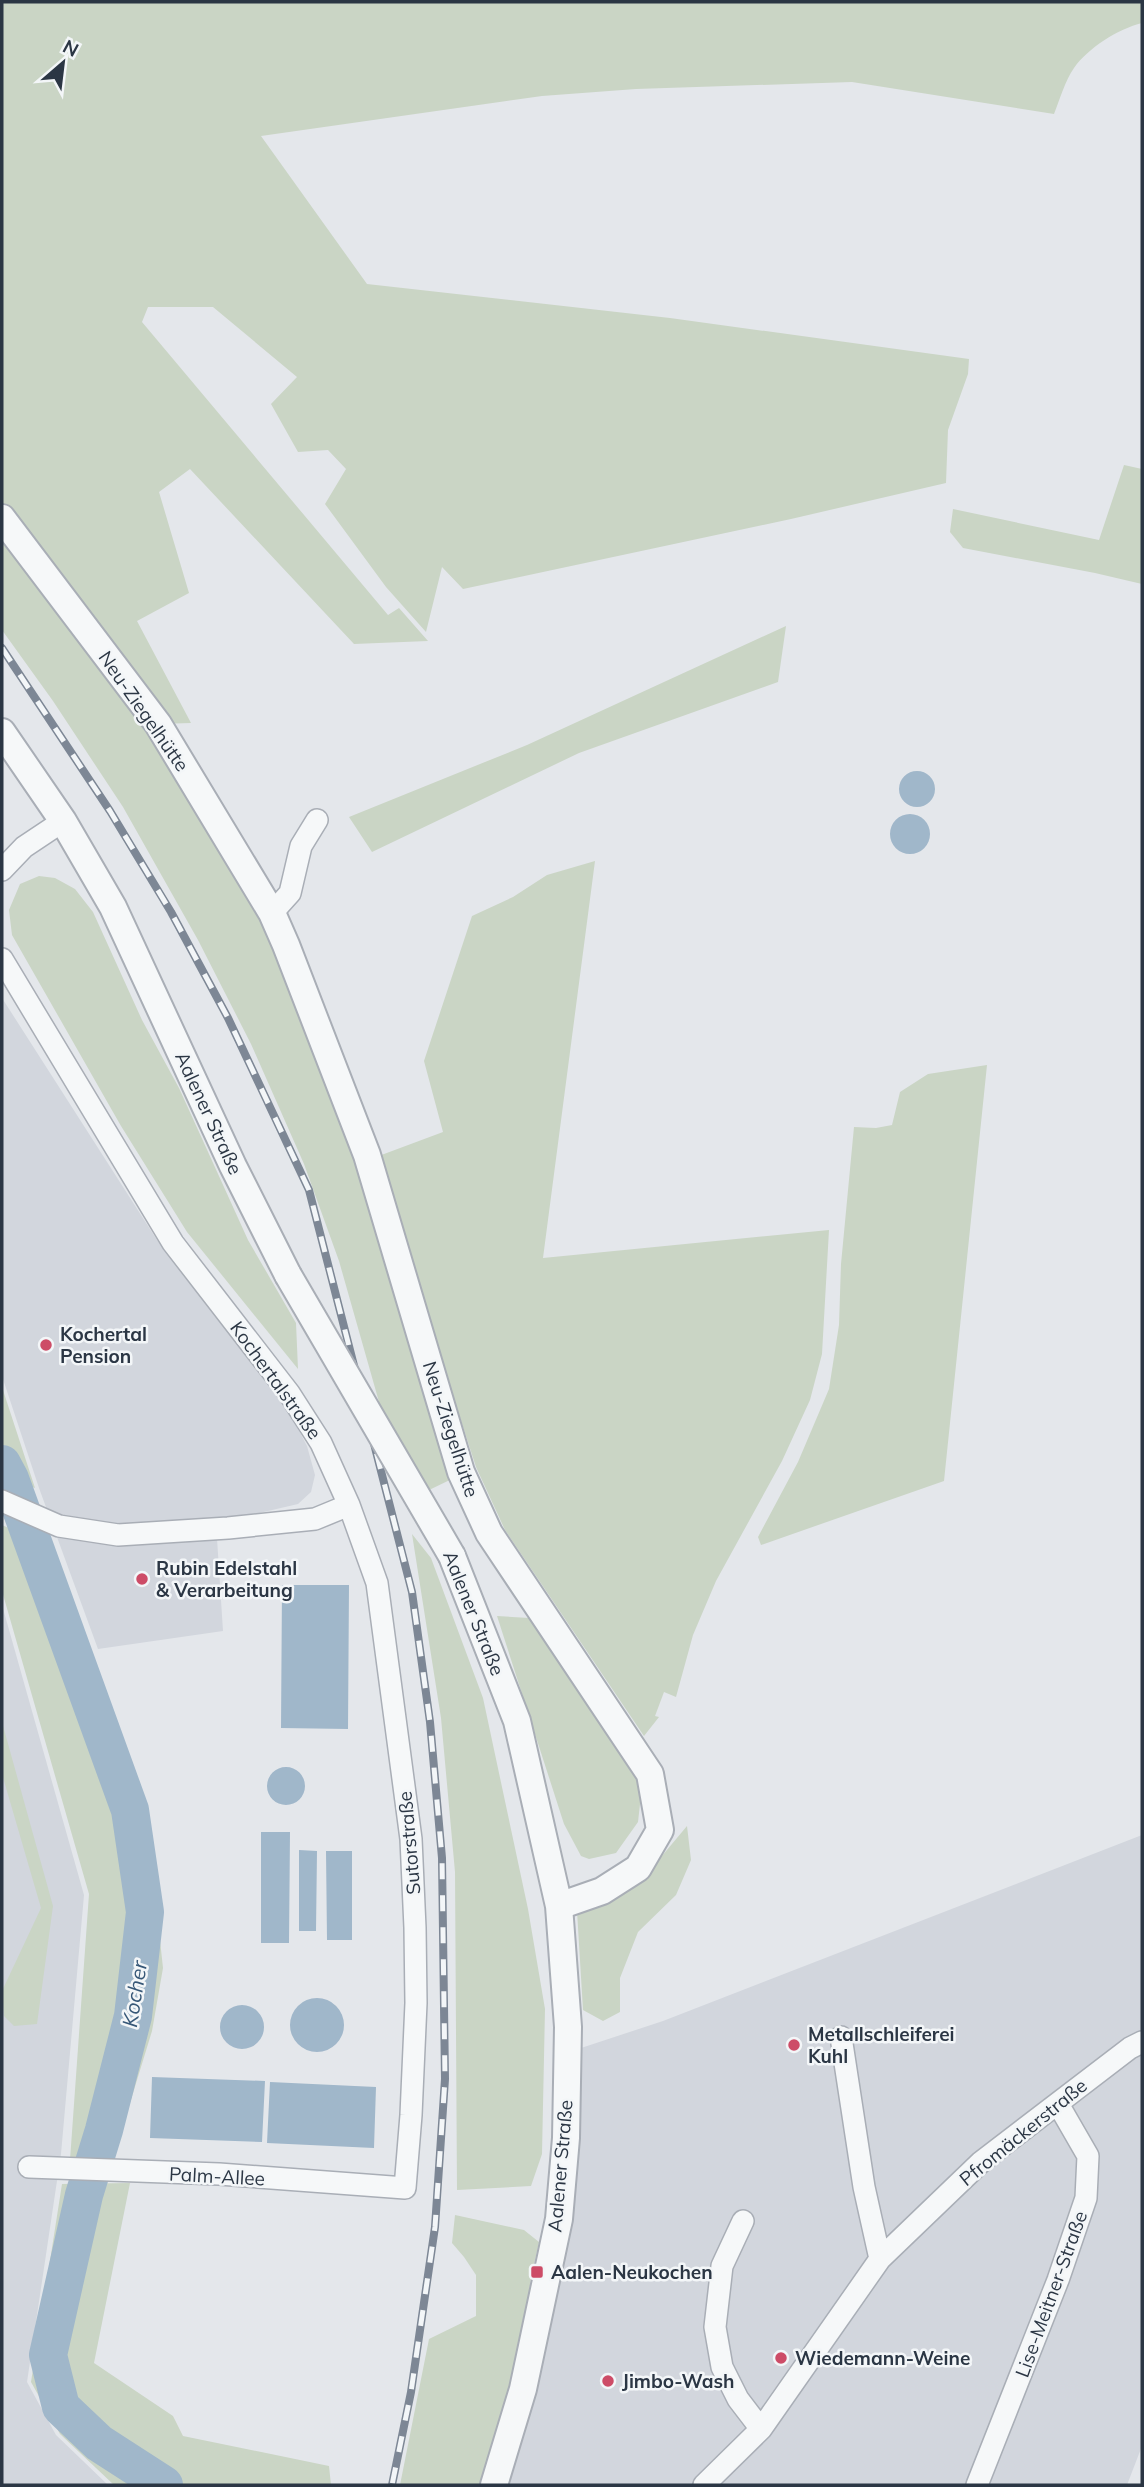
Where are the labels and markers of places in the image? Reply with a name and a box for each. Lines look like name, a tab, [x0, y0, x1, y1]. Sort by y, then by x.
place label: Kochertal Pension	[60, 1322, 147, 1368]
marker: Kochertal Pension	[38, 1337, 54, 1353]
place label: Rubin Edelstahl & Verarbeitung	[156, 1556, 297, 1602]
marker: Rubin Edelstahl & Verarbeitung	[134, 1571, 150, 1587]
place label: Metallschleiferei Kuhl	[808, 2022, 955, 2068]
marker: Metallschleiferei Kuhl	[786, 2037, 802, 2053]
place label: Aalen-Neukochen	[551, 2260, 713, 2284]
marker: Aalen-Neukochen	[529, 2264, 545, 2280]
place label: Wiedemann-Weine	[795, 2346, 970, 2370]
marker: Wiedemann-Weine	[773, 2350, 789, 2366]
place label: Jimbo-Wash	[622, 2369, 735, 2393]
marker: Jimbo-Wash	[600, 2373, 616, 2389]

